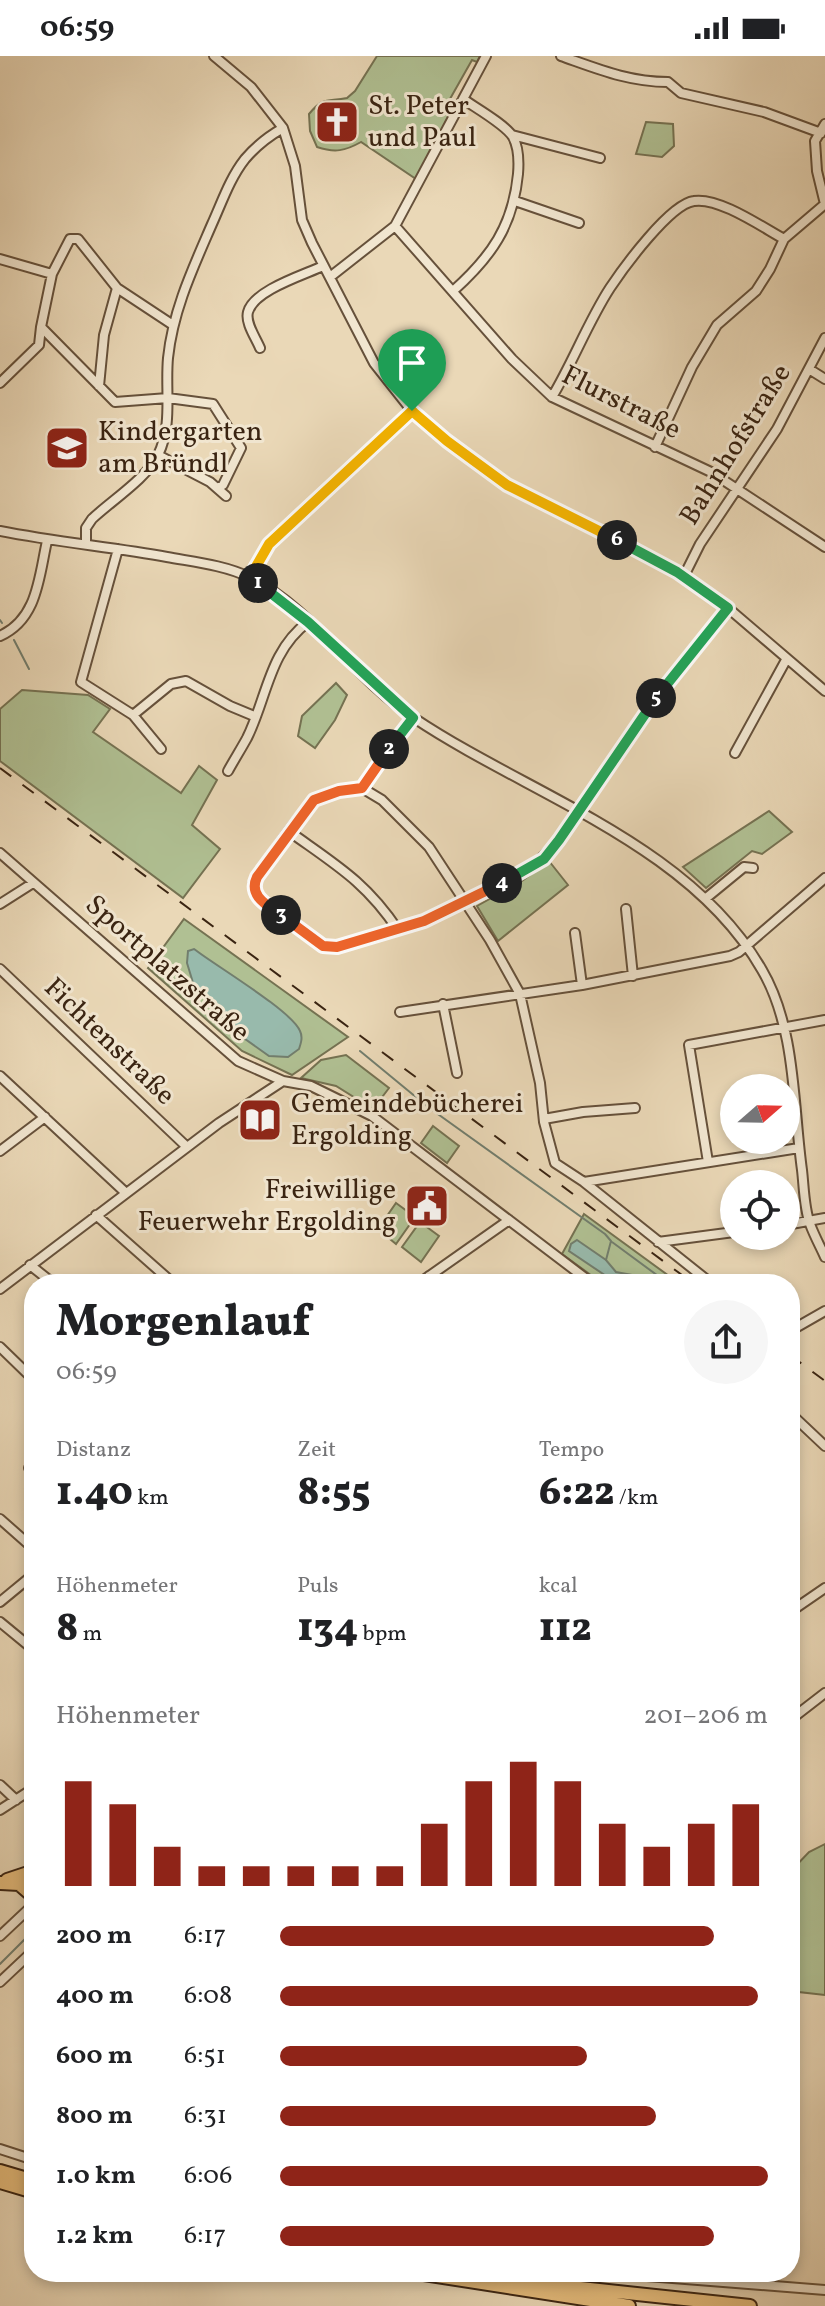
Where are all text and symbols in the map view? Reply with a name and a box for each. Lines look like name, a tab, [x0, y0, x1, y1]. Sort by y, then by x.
text: 06:59	[40, 7, 114, 49]
place label: St. Peter und Paul	[368, 87, 476, 158]
church icon: St. Peter und Paul	[313, 98, 361, 146]
pin	[378, 329, 446, 411]
icon: arrive	[390, 341, 434, 385]
street label: Flurstraße	[555, 356, 687, 450]
street label: Bahnhofstraße	[671, 357, 801, 533]
place label: Kindergarten am Bründl	[98, 413, 262, 484]
school or university icon: Kindergarten am Bründl	[43, 424, 91, 472]
pin: 6	[597, 520, 637, 560]
text: 6	[611, 524, 623, 555]
pin: 1	[238, 563, 278, 603]
text: 1	[254, 567, 262, 598]
pin: 5	[636, 678, 676, 718]
text: 5	[651, 682, 661, 713]
pin: 2	[369, 729, 409, 769]
text: 2	[383, 733, 395, 764]
pin: 4	[482, 863, 522, 903]
text: 4	[495, 867, 509, 898]
street label: Sportplatzstraße	[76, 886, 258, 1052]
pin: 3	[261, 895, 301, 935]
text: 3	[275, 899, 287, 930]
street label: Fichtenstraße	[35, 969, 183, 1115]
north arrow	[720, 1074, 800, 1154]
map controls	[720, 1074, 800, 1250]
place label: Gemeindebücherei Ergolding	[291, 1085, 523, 1156]
library icon: Gemeindebücherei Ergolding	[236, 1096, 284, 1144]
button: locate	[720, 1170, 800, 1250]
place label: Freiwillige Feuerwehr Ergolding	[138, 1171, 396, 1242]
public building icon: Freiwillige Feuerwehr Ergolding	[403, 1182, 451, 1230]
text: Morgenlauf	[56, 1293, 311, 1354]
button: share	[684, 1300, 768, 1384]
text: 06:59	[56, 1354, 117, 1390]
text: Distanz	[56, 1435, 131, 1466]
text: Zeit	[297, 1435, 336, 1466]
text: Tempo	[539, 1435, 604, 1466]
text: 1.40	[56, 1466, 133, 1522]
text: 8:55	[297, 1466, 370, 1522]
text: 6:22	[539, 1466, 614, 1522]
text: km	[133, 1483, 169, 1514]
text: /km	[614, 1483, 658, 1514]
text: Höhenmeter	[56, 1571, 178, 1602]
text: Puls	[297, 1571, 339, 1602]
text: kcal	[539, 1571, 578, 1602]
text: 8	[56, 1602, 78, 1658]
text: 134	[297, 1602, 358, 1658]
text: 112	[539, 1602, 592, 1658]
text: m	[78, 1619, 102, 1650]
text: bpm	[358, 1619, 407, 1650]
text: Höhenmeter	[56, 1698, 200, 1734]
text: 201–206 m	[644, 1698, 768, 1734]
text: 200 m	[56, 1918, 132, 1954]
text: 6:17	[184, 1918, 226, 1954]
text: 400 m	[56, 1978, 134, 2014]
text: 6:08	[184, 1978, 232, 2014]
text: 600 m	[56, 2038, 133, 2074]
text: 6:51	[184, 2038, 226, 2074]
text: 800 m	[56, 2098, 133, 2134]
text: 6:31	[184, 2098, 227, 2134]
text: 1.0 km	[56, 2158, 136, 2194]
text: 6:06	[184, 2158, 232, 2194]
text: 1.2 km	[56, 2218, 133, 2254]
text: 6:17	[184, 2218, 226, 2254]

